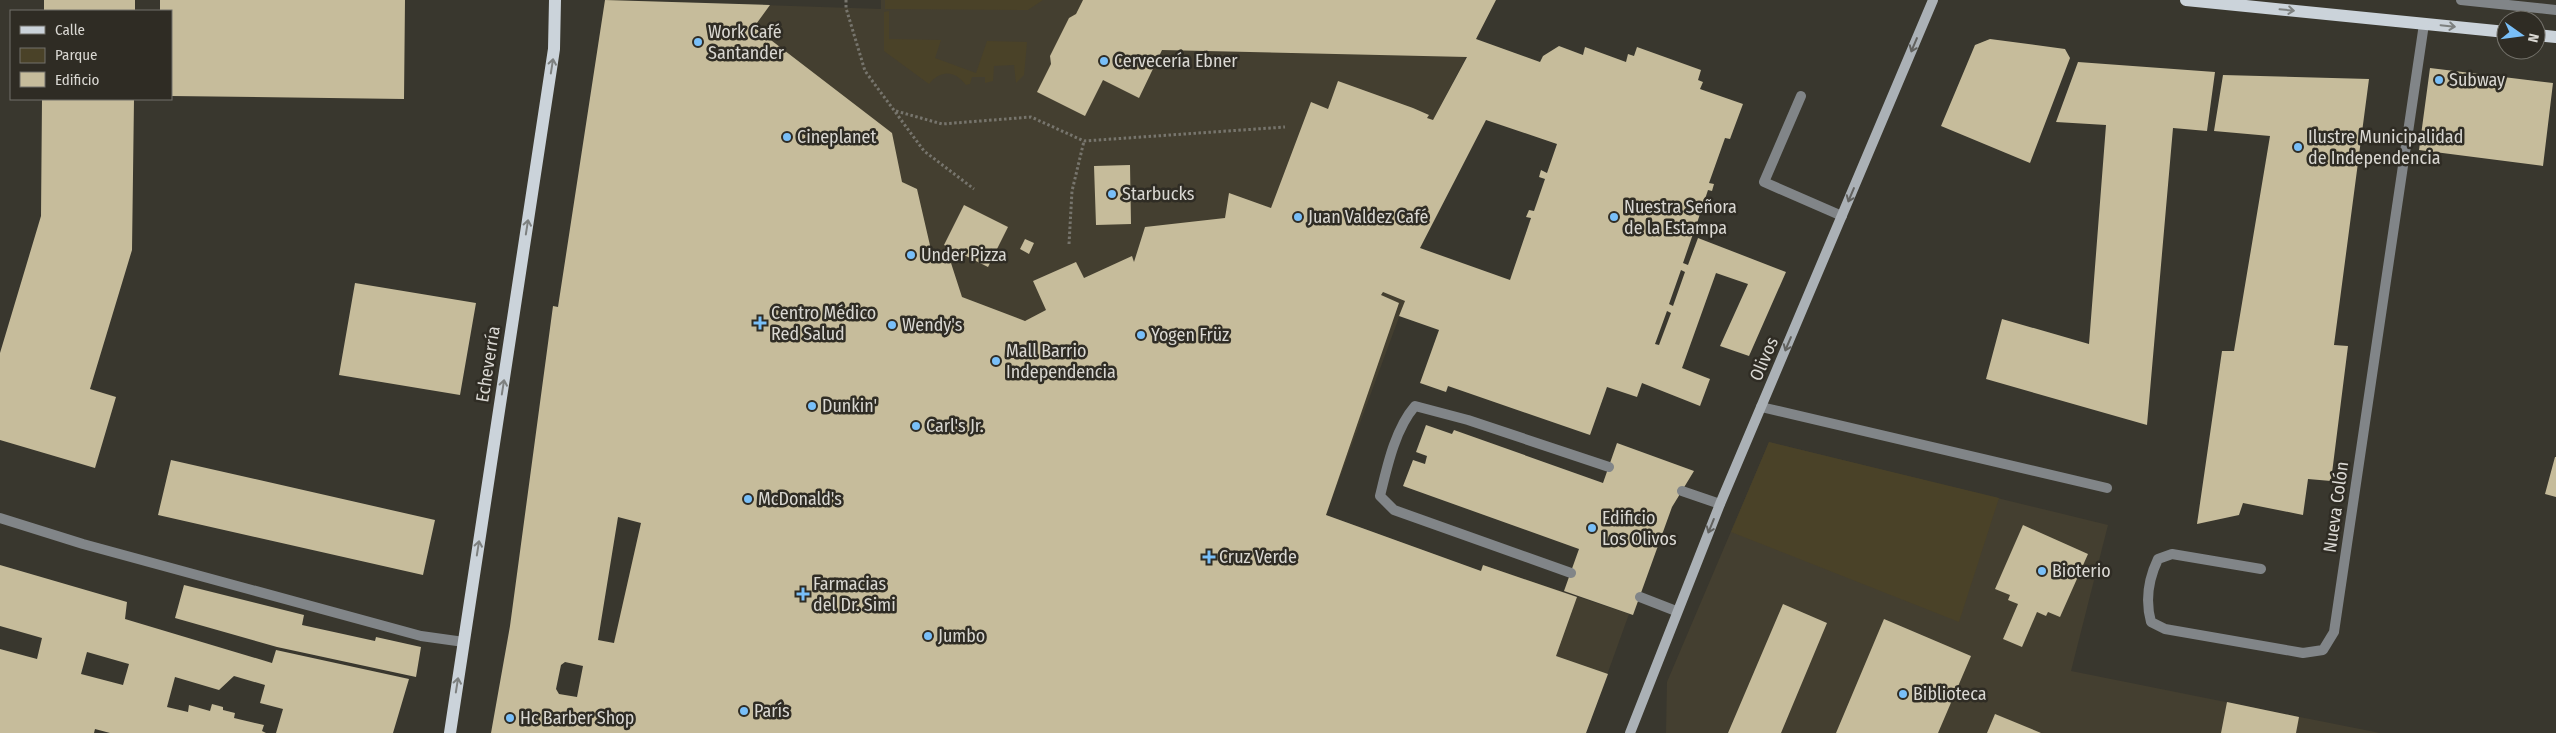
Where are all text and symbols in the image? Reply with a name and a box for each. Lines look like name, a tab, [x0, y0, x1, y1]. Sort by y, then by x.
one-way arrow	[2278, 5, 2294, 15]
legend	[10, 10, 172, 100]
north arrow	[2496, 10, 2546, 60]
text: Calle	[55, 21, 85, 39]
place label: Work Café Santander	[708, 21, 785, 64]
one-way arrow	[2440, 21, 2456, 31]
text: N	[2524, 32, 2542, 44]
marker: Work Café Santander	[692, 36, 704, 48]
one-way arrow	[1909, 37, 1919, 52]
text: Parque	[55, 46, 98, 64]
place label: Cervecería Ebner	[1114, 50, 1238, 72]
marker: Cervecería Ebner	[1098, 55, 1110, 67]
one-way arrow	[547, 58, 557, 74]
place label: Subway	[2449, 69, 2505, 91]
text: Edificio	[55, 71, 100, 89]
marker: Subway	[2433, 74, 2445, 86]
place label: Cineplanet	[797, 126, 876, 148]
place label: Ilustre Municipalidad de Independencia	[2308, 126, 2463, 169]
marker: Cineplanet	[781, 131, 793, 143]
marker: Ilustre Municipalidad de Independencia	[2292, 141, 2304, 153]
place label: Starbucks	[1122, 183, 1195, 205]
one-way arrow	[1846, 187, 1856, 202]
marker: Starbucks	[1106, 188, 1118, 200]
place label: Nuestra Señora de la Estampa	[1624, 196, 1737, 239]
place label: Juan Valdez Café	[1308, 206, 1428, 228]
marker: Juan Valdez Café	[1292, 211, 1304, 223]
marker: Nuestra Señora de la Estampa	[1608, 211, 1620, 223]
one-way arrow	[522, 219, 532, 235]
place label: Under Pizza	[921, 244, 1007, 266]
marker: Under Pizza	[905, 249, 917, 261]
place label: Centro Médico Red Salud	[771, 302, 876, 345]
place label: Wendy's	[902, 314, 963, 336]
marker: Centro Médico Red Salud	[753, 316, 767, 330]
marker: Wendy's	[886, 319, 898, 331]
street label: Echeverría	[471, 324, 505, 404]
place label: Yogen Früz	[1151, 324, 1229, 346]
marker: Yogen Früz	[1135, 329, 1147, 341]
street label: Olivos	[1745, 333, 1783, 384]
one-way arrow	[1782, 336, 1792, 351]
place label: Mall Barrio Independencia	[1006, 340, 1116, 383]
marker: Mall Barrio Independencia	[990, 355, 1002, 367]
one-way arrow	[498, 380, 508, 396]
place label: Dunkin'	[822, 395, 877, 417]
marker: Dunkin'	[806, 400, 818, 412]
place label: Carl's Jr.	[926, 415, 984, 437]
marker: Carl's Jr.	[910, 420, 922, 432]
street label: Nueva Colón	[2319, 460, 2353, 554]
place label: McDonald's	[758, 488, 842, 510]
marker: McDonald's	[742, 493, 754, 505]
place label: Edificio Los Olivos	[1602, 507, 1677, 550]
one-way arrow	[1706, 518, 1715, 533]
marker: Edificio Los Olivos	[1586, 522, 1598, 534]
one-way arrow	[473, 540, 483, 556]
place label: Cruz Verde	[1219, 546, 1297, 568]
marker: Cruz Verde	[1203, 551, 1215, 563]
place label: Bioterio	[2052, 560, 2111, 582]
marker: Bioterio	[2036, 565, 2048, 577]
place label: Farmacias del Dr. Simi	[813, 573, 896, 616]
marker: Farmacias del Dr. Simi	[797, 588, 809, 600]
place label: Jumbo	[938, 625, 985, 647]
marker: Jumbo	[922, 630, 934, 642]
one-way arrow	[452, 677, 462, 693]
place label: Biblioteca	[1913, 683, 1987, 705]
marker: Biblioteca	[1897, 688, 1909, 700]
place label: París	[754, 700, 790, 722]
marker: París	[738, 705, 750, 717]
place label: Hc Barber Shop	[520, 707, 634, 729]
marker: Hc Barber Shop	[504, 712, 516, 724]

